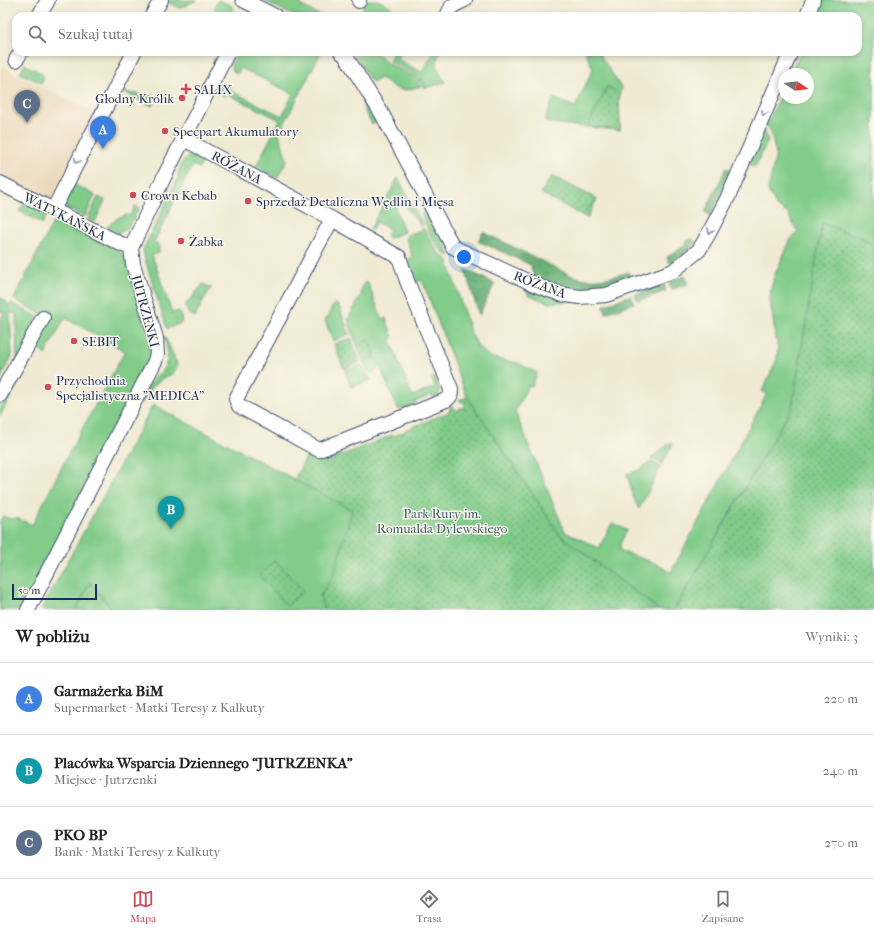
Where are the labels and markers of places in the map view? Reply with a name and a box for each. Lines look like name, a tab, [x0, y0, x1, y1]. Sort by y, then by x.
place label: SALIX	[194, 82, 232, 97]
marker: SALIX	[181, 84, 191, 94]
pin: C	[14, 90, 40, 123]
place label: Głodny Królik	[95, 91, 174, 106]
marker: Głodny Królik	[177, 93, 187, 103]
pin: A	[90, 116, 116, 149]
place label: Specpart Akumulatory	[173, 124, 300, 139]
marker: Specpart Akumulatory	[160, 126, 170, 136]
place label: Crown Kebab	[141, 188, 217, 203]
marker: Crown Kebab	[128, 190, 138, 200]
place label: Sprzedaż Detaliczna Wędlin i Mięsa	[256, 194, 455, 209]
marker: Sprzedaż Detaliczna Wędlin i Mięsa	[243, 196, 253, 206]
place label: Żabka	[189, 234, 224, 249]
marker: Żabka	[176, 236, 186, 246]
place label: SEBIT	[82, 334, 119, 349]
marker: SEBIT	[69, 336, 79, 346]
place label: Przychodnia Specjalistyczna "MEDICA"	[56, 373, 204, 403]
marker: Przychodnia Specjalistyczna "MEDICA"	[43, 382, 53, 392]
pin: B	[158, 496, 184, 529]

